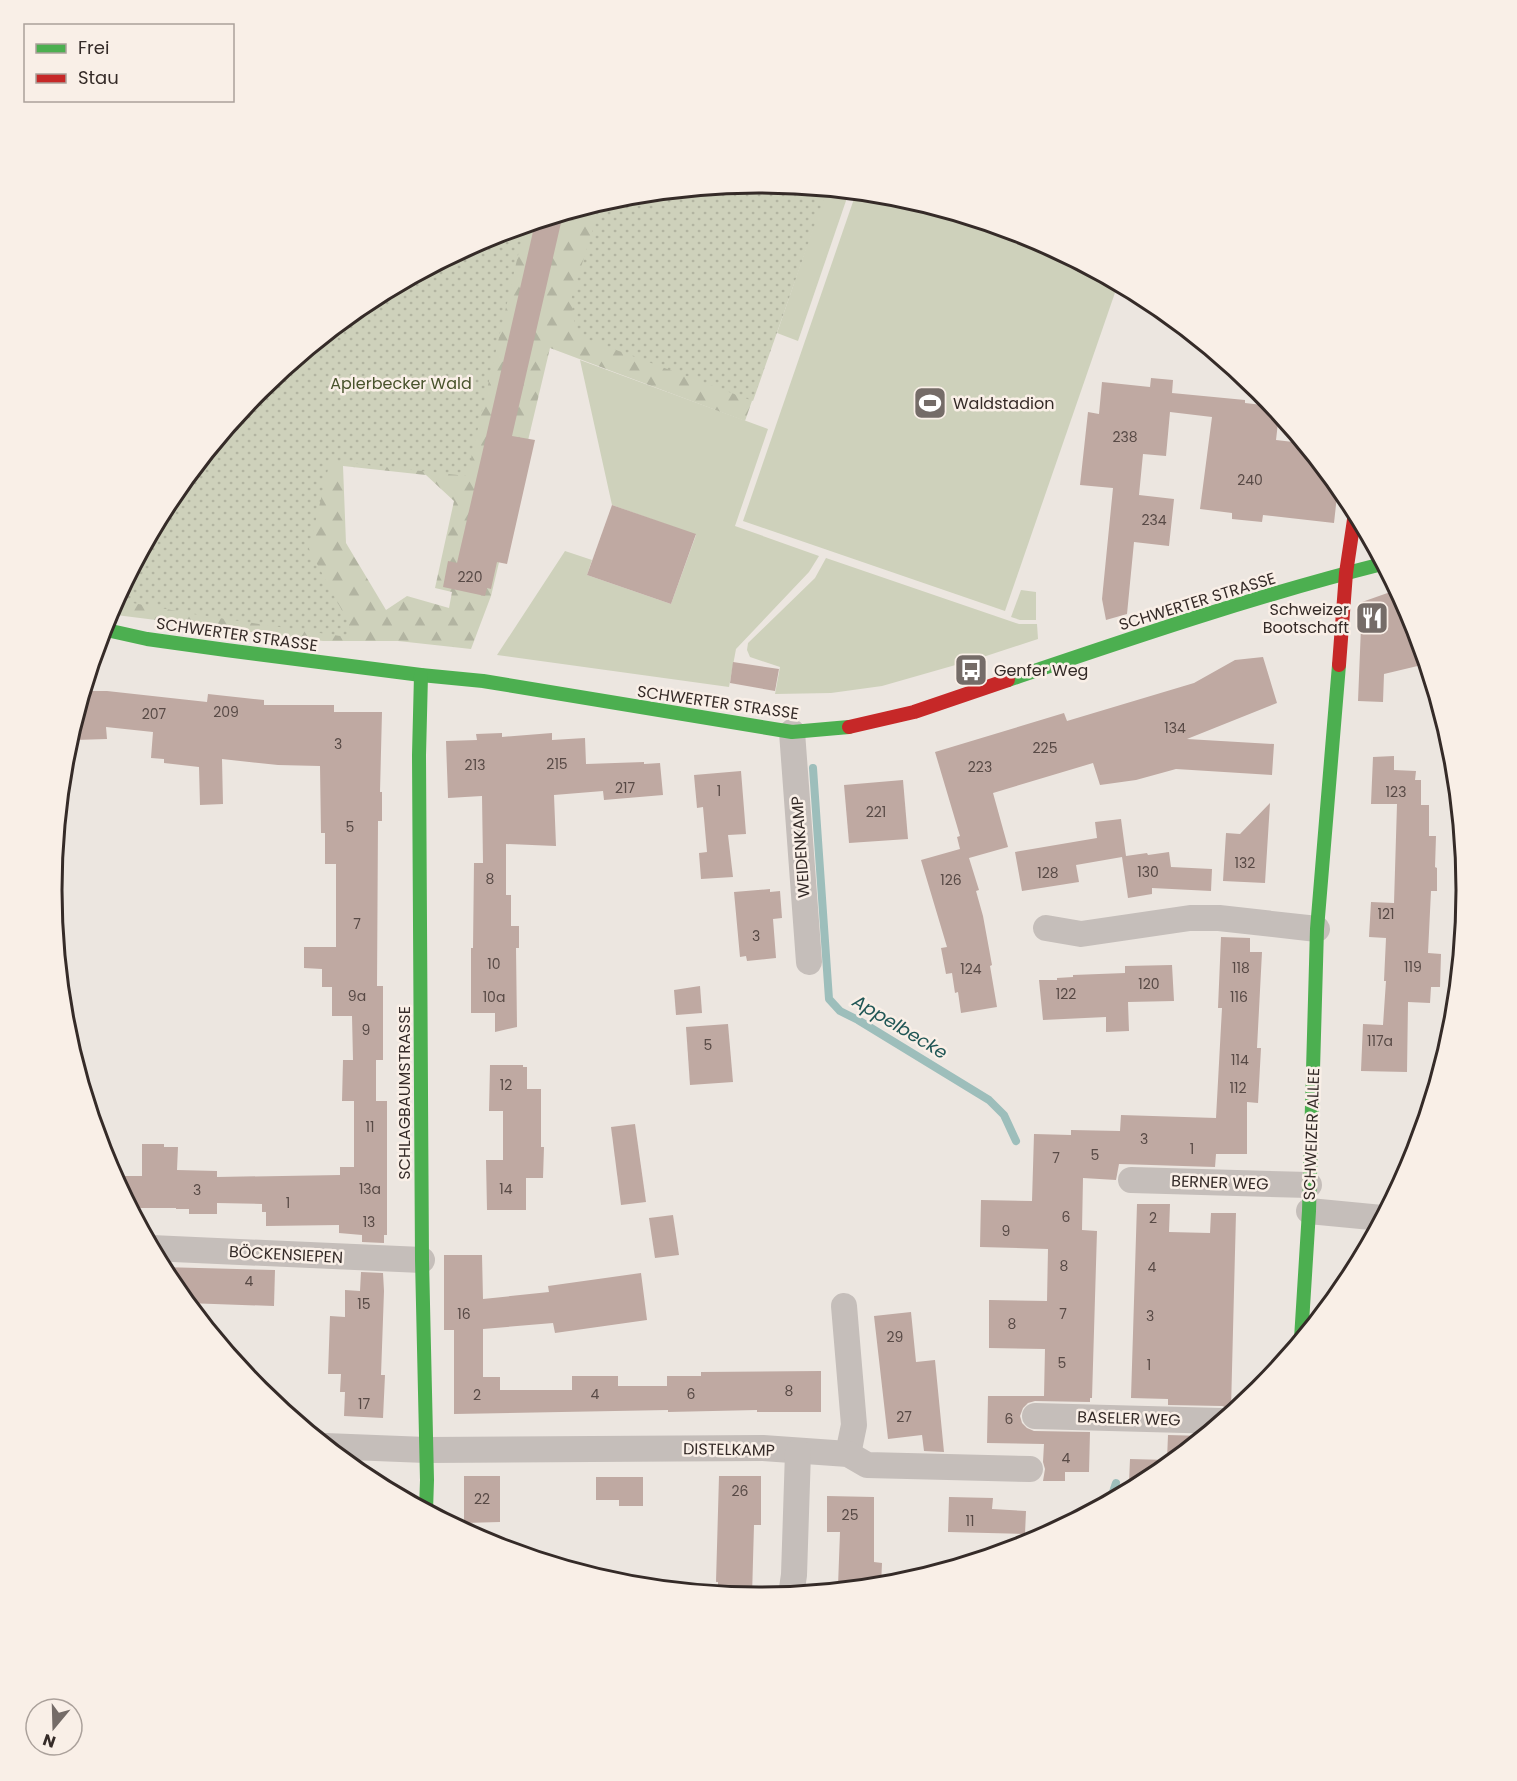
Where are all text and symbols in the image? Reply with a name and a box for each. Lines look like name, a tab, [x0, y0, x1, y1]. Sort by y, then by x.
legend	[24, 24, 234, 102]
text: Frei	[78, 35, 109, 60]
text: Stau	[78, 65, 119, 90]
park label: Aplerbecker Wald	[330, 372, 472, 395]
sports icon: Waldstadion	[912, 385, 948, 421]
place label: Waldstadion	[953, 392, 1054, 415]
house number: 238	[1112, 427, 1138, 447]
house number: 240	[1237, 470, 1263, 490]
house number: 234	[1141, 510, 1167, 530]
house number: 220	[458, 567, 482, 587]
street label: SCHWERTER STRASSE	[1116, 567, 1278, 636]
place label: Schweizer Bootschaft	[1263, 598, 1349, 639]
restaurant icon: Schweizer Bootschaft	[1354, 600, 1390, 636]
street label: SCHWERTER STRASSE	[155, 612, 319, 657]
bus stop icon: Genfer Weg	[953, 652, 989, 688]
place label: Genfer Weg	[994, 659, 1088, 682]
street label: SCHWERTER STRASSE	[636, 680, 800, 725]
house number: 209	[213, 702, 239, 722]
house number: 207	[142, 704, 167, 724]
house number: 134	[1164, 718, 1186, 738]
house number: 3	[334, 734, 342, 754]
house number: 225	[1033, 738, 1057, 758]
house number: 215	[546, 754, 568, 774]
house number: 213	[465, 755, 485, 775]
house number: 223	[968, 757, 992, 777]
house number: 217	[615, 778, 635, 798]
house number: 1	[717, 781, 721, 801]
house number: 123	[1386, 782, 1406, 802]
street label: WEIDENKAMP	[785, 795, 816, 899]
house number: 221	[866, 802, 886, 822]
house number: 5	[346, 817, 354, 837]
house number: 132	[1235, 853, 1255, 873]
house number: 130	[1137, 862, 1159, 882]
house number: 128	[1037, 863, 1059, 883]
house number: 8	[486, 869, 495, 889]
house number: 126	[940, 870, 962, 890]
house number: 121	[1377, 904, 1395, 924]
house number: 7	[353, 914, 361, 934]
house number: 3	[752, 926, 760, 946]
house number: 10	[487, 954, 501, 974]
house number: 119	[1404, 957, 1422, 977]
house number: 118	[1232, 958, 1250, 978]
house number: 124	[960, 959, 982, 979]
house number: 120	[1138, 974, 1160, 994]
house number: 122	[1056, 984, 1076, 1004]
house number: 9a	[348, 986, 366, 1006]
house number: 10a	[483, 987, 505, 1007]
house number: 116	[1230, 987, 1248, 1007]
water label: Appelbecke	[847, 988, 952, 1065]
street label: SCHLAGBAUMSTRASSE	[393, 1006, 416, 1180]
house number: 9	[362, 1020, 370, 1040]
house number: 117a	[1367, 1031, 1393, 1051]
house number: 5	[704, 1035, 712, 1055]
house number: 114	[1231, 1050, 1249, 1070]
street label: SCHWEIZER ALLEE	[1298, 1067, 1325, 1201]
house number: 12	[500, 1075, 512, 1095]
house number: 112	[1229, 1078, 1247, 1098]
house number: 11	[366, 1117, 374, 1137]
house number: 3	[1140, 1129, 1148, 1149]
house number: 1	[1190, 1139, 1194, 1159]
house number: 5	[1091, 1145, 1099, 1165]
house number: 7	[1052, 1148, 1060, 1168]
street label: BERNER WEG	[1171, 1169, 1269, 1196]
house number: 13a	[359, 1179, 381, 1199]
house number: 14	[499, 1179, 513, 1199]
house number: 3	[193, 1180, 201, 1200]
house number: 1	[286, 1193, 290, 1213]
house number: 6	[1062, 1207, 1071, 1227]
house number: 2	[1149, 1208, 1157, 1228]
house number: 13	[363, 1212, 375, 1232]
house number: 9	[1002, 1221, 1010, 1241]
street label: BÖCKENSIEPEN	[228, 1240, 344, 1269]
house number: 8	[1060, 1256, 1069, 1276]
house number: 4	[1148, 1257, 1157, 1277]
house number: 4	[245, 1271, 254, 1291]
house number: 15	[357, 1294, 371, 1314]
house number: 16	[457, 1304, 471, 1324]
house number: 7	[1059, 1304, 1067, 1324]
house number: 3	[1146, 1306, 1154, 1326]
house number: 8	[1008, 1314, 1017, 1334]
house number: 29	[887, 1327, 903, 1347]
house number: 5	[1058, 1353, 1066, 1373]
house number: 1	[1147, 1355, 1151, 1375]
house number: 8	[785, 1381, 794, 1401]
house number: 4	[591, 1384, 600, 1404]
house number: 6	[687, 1384, 696, 1404]
house number: 2	[473, 1385, 481, 1405]
house number: 17	[358, 1394, 370, 1414]
street label: BASELER WEG	[1077, 1405, 1181, 1432]
house number: 27	[896, 1407, 912, 1427]
house number: 6	[1005, 1409, 1014, 1429]
street label: DISTELKAMP	[683, 1437, 775, 1462]
house number: 4	[1062, 1448, 1071, 1468]
house number: 26	[732, 1481, 749, 1501]
house number: 22	[474, 1489, 490, 1509]
house number: 25	[842, 1505, 858, 1525]
house number: 11	[966, 1511, 974, 1531]
north arrow	[24, 1697, 84, 1757]
text: N	[40, 1728, 59, 1754]

